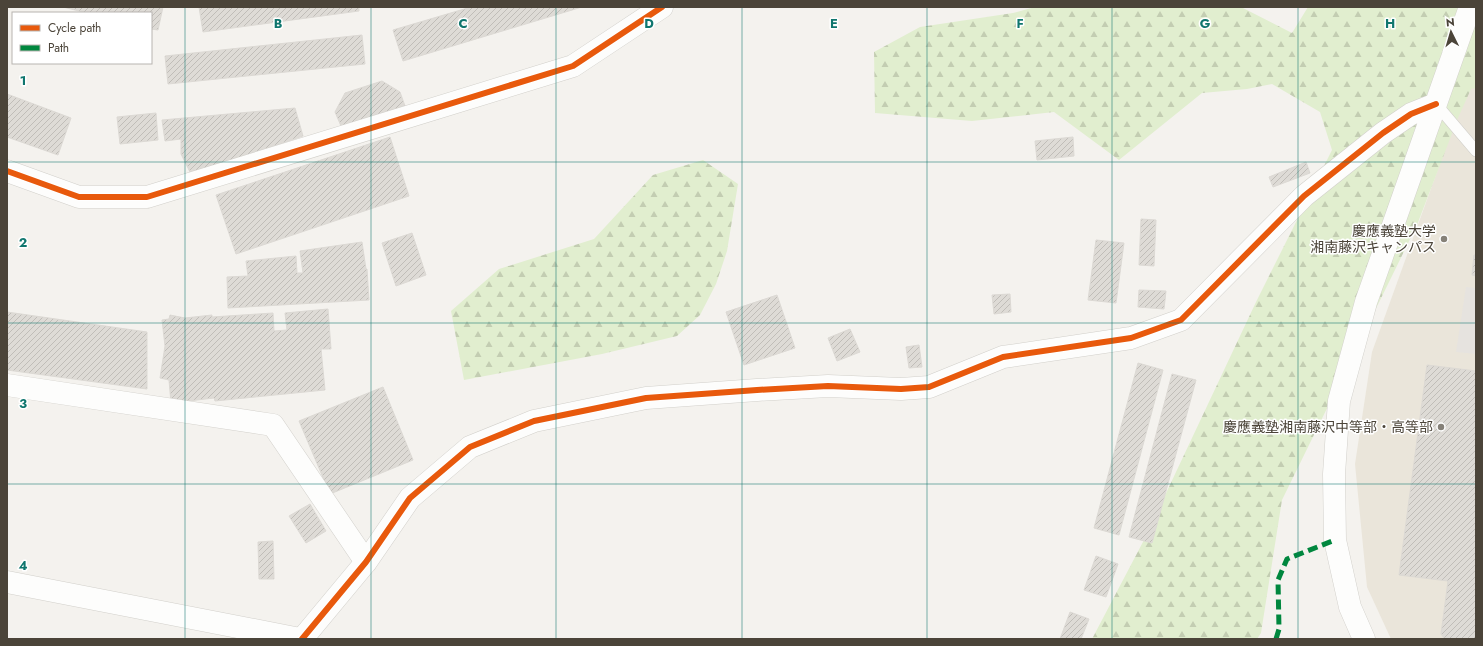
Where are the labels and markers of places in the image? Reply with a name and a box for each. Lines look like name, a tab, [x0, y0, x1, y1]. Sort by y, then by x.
place label: 慶應義塾大学 湘南藤沢キャンパス	[1310, 221, 1436, 257]
marker: 慶應義塾大学 湘南藤沢キャンパス	[1439, 234, 1449, 244]
place label: 慶應義塾湘南藤沢中等部・高等部	[1223, 417, 1433, 437]
marker: 慶應義塾湘南藤沢中等部・高等部	[1436, 422, 1446, 432]

